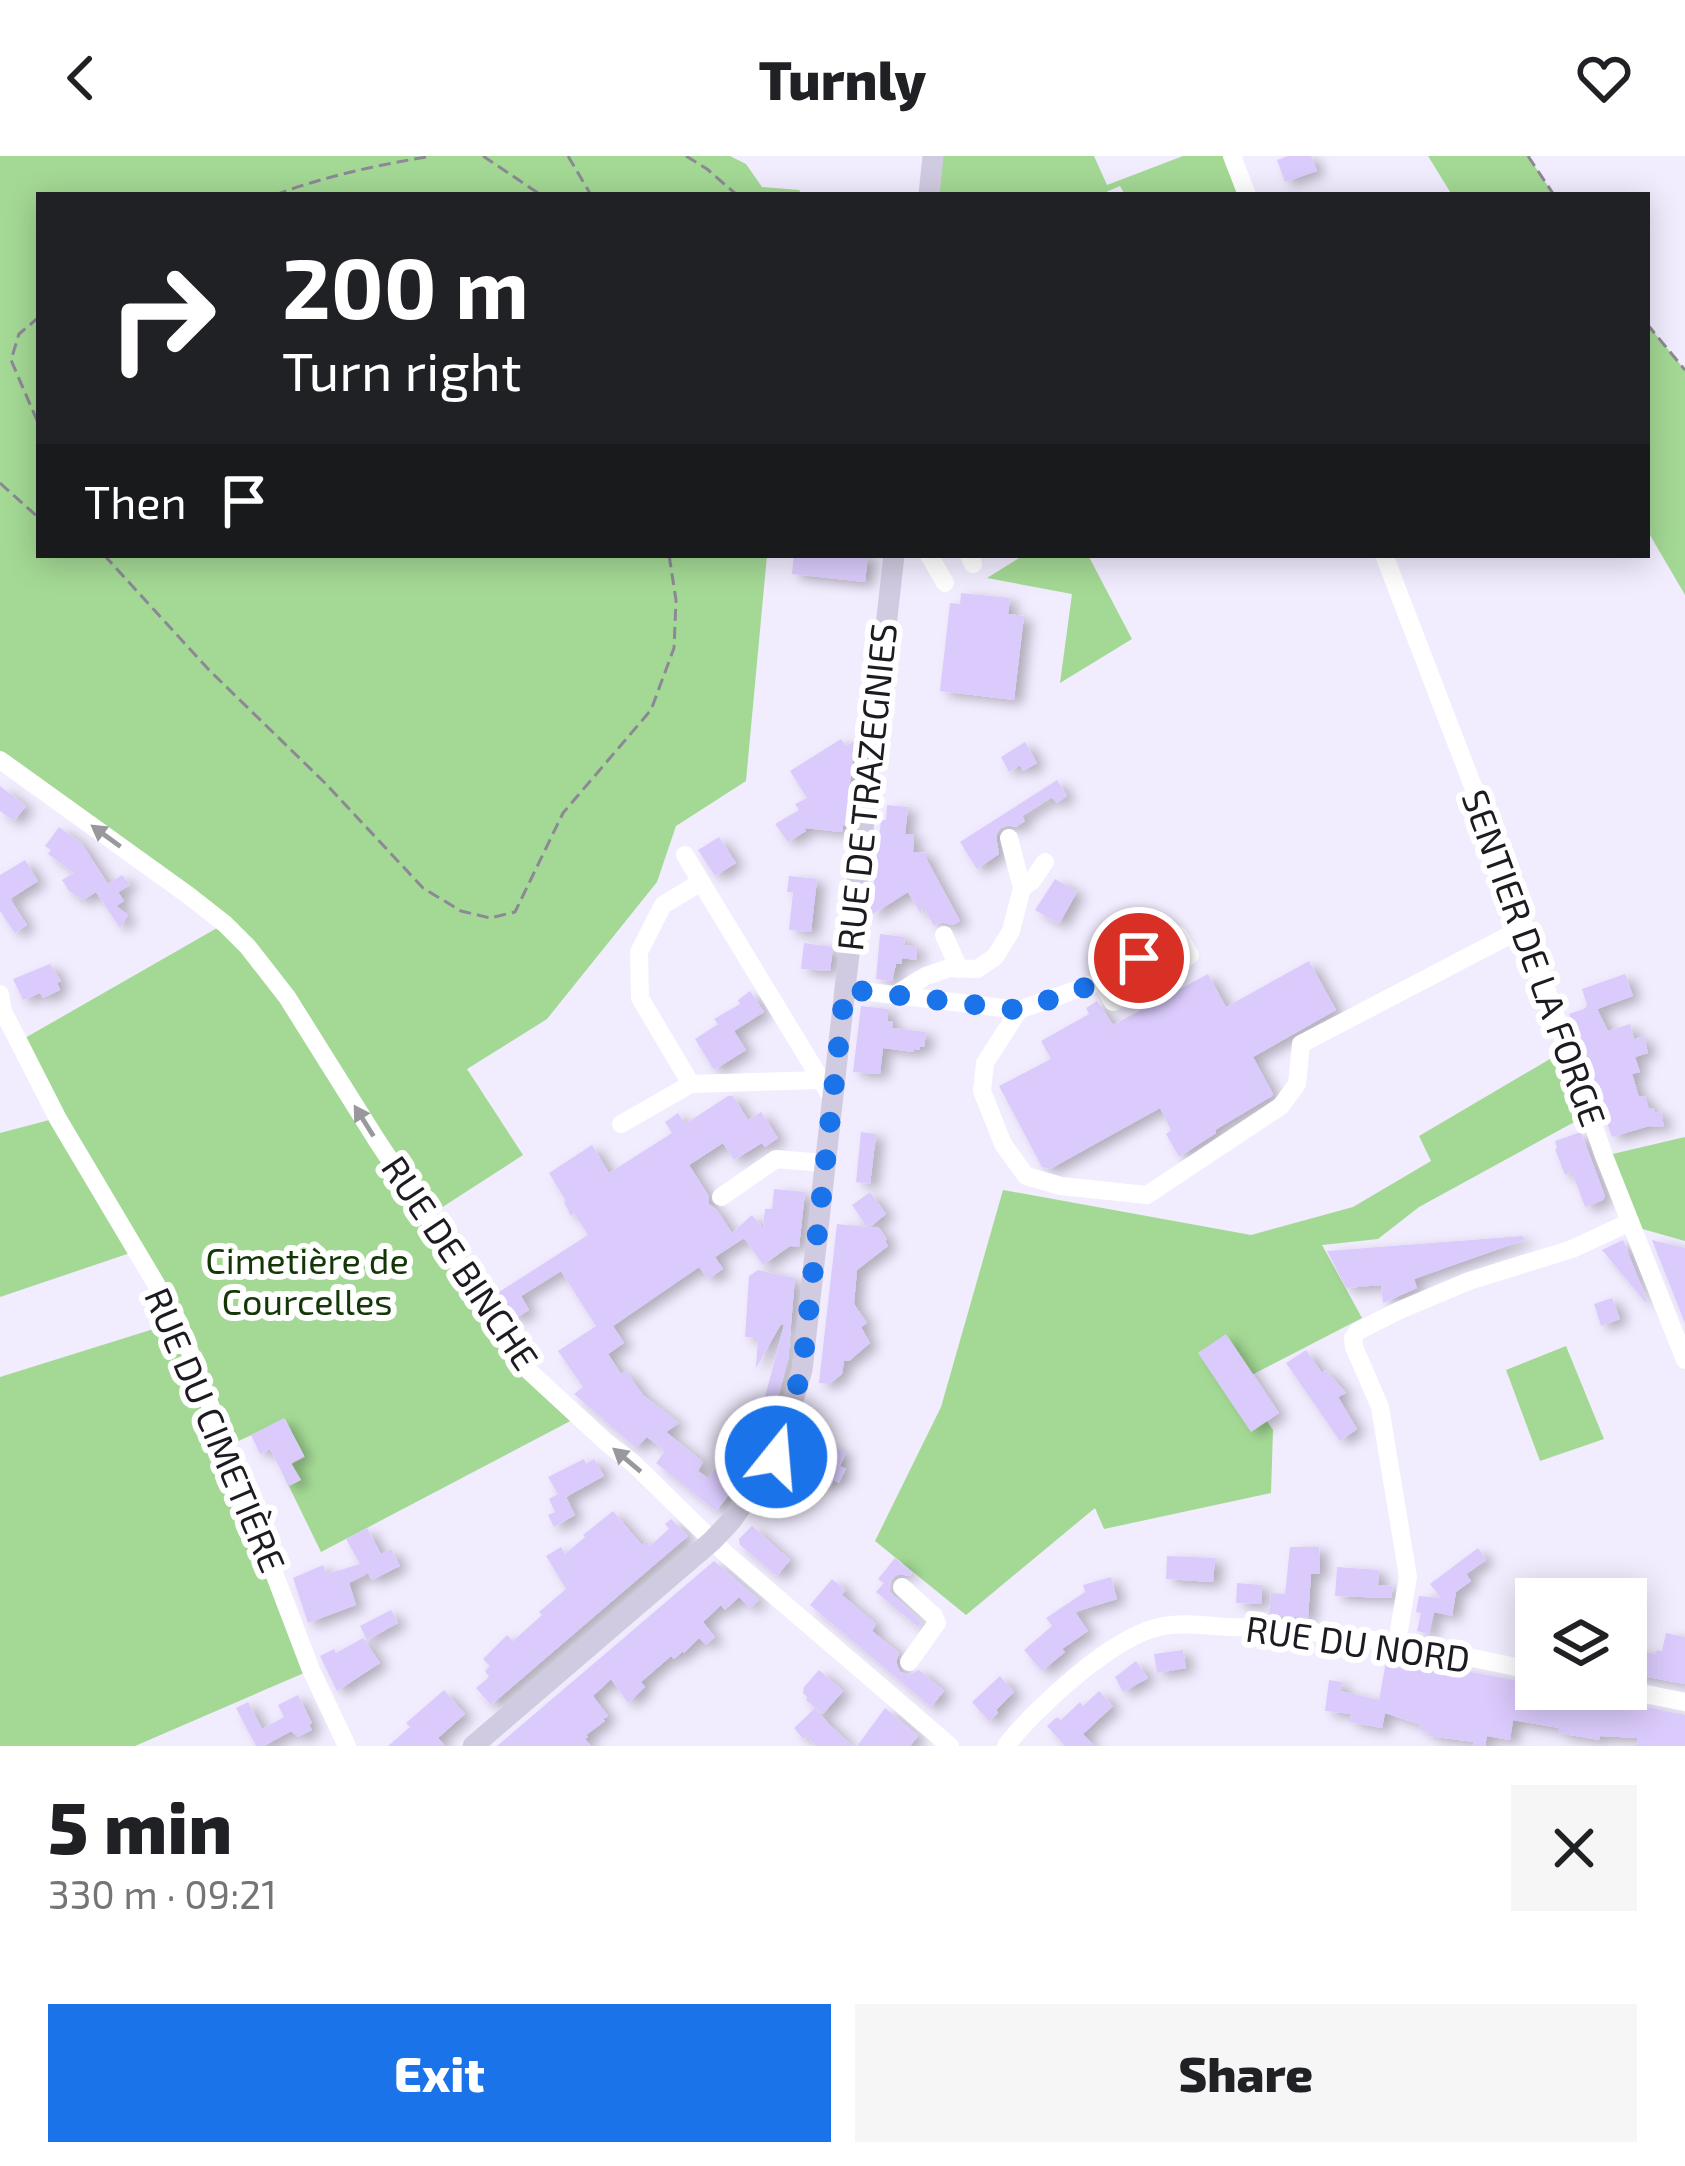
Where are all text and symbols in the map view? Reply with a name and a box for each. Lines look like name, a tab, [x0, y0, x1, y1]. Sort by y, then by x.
icon: back	[48, 45, 114, 111]
icon: heart	[1571, 45, 1637, 111]
text: Turnly	[759, 46, 926, 111]
text: 200 m	[282, 235, 529, 336]
icon: right	[84, 240, 240, 396]
text: Turn right	[282, 337, 522, 402]
icon: arrive	[211, 468, 277, 534]
text: Then	[84, 474, 187, 528]
street label: RUE DE TRAZEGNIES	[827, 621, 904, 953]
street label: SENTIER DE LA FORGE	[1455, 783, 1616, 1132]
one-way arrow	[90, 825, 122, 849]
pin	[1088, 907, 1190, 1009]
icon: arrive	[1106, 925, 1172, 991]
one-way arrow	[354, 1104, 375, 1138]
street label: RUE DE BINCHE	[374, 1147, 549, 1377]
park label: Cimetière de Courcelles	[205, 1238, 409, 1322]
street label: RUE DU CIMETIÈRE	[137, 1281, 296, 1578]
position arrow	[713, 1394, 839, 1520]
one-way arrow	[612, 1447, 642, 1473]
map controls	[1515, 1578, 1647, 1710]
button: layers	[1515, 1578, 1647, 1710]
street label: RUE DU NORD	[1243, 1606, 1473, 1680]
text: 5 min	[48, 1782, 232, 1868]
button: close	[1511, 1785, 1637, 1911]
text: 330 m · 09:21	[48, 1870, 277, 1917]
button: Exit	[48, 2004, 831, 2142]
button: Share	[855, 2004, 1637, 2142]

